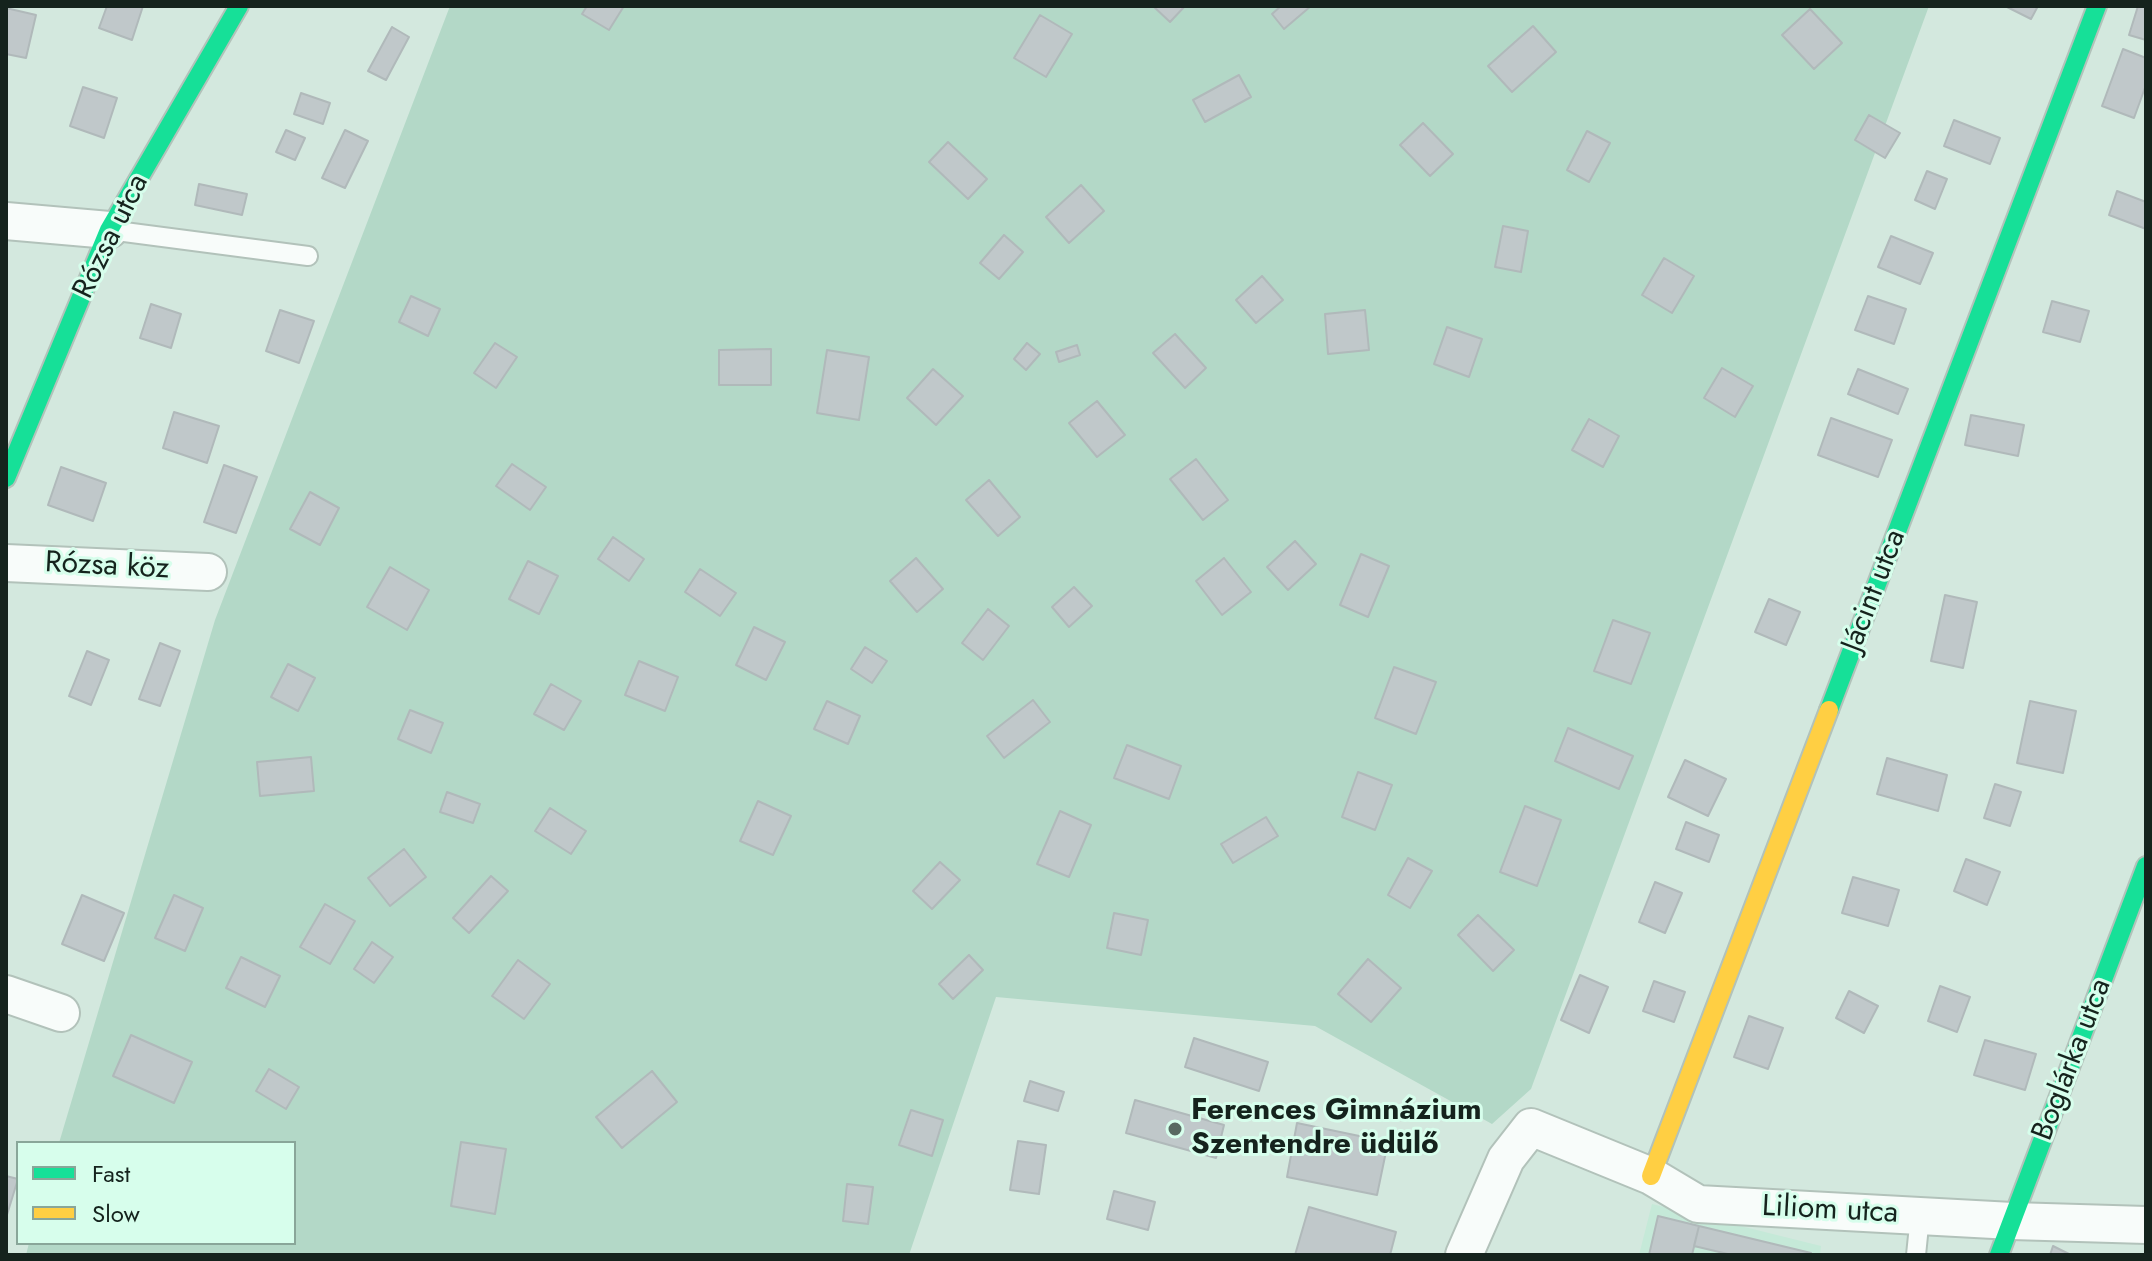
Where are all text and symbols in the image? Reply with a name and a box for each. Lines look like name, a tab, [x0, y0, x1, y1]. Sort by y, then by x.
street label: Rózsa utca	[67, 169, 157, 305]
street label: Jácint utca	[1835, 525, 1915, 657]
street label: Rózsa köz	[44, 546, 170, 588]
street label: Boglárka utca	[2026, 974, 2120, 1146]
place label: Ferences Gimnázium Szentendre üdülő	[1191, 1094, 1482, 1164]
marker: Ferences Gimnázium Szentendre üdülő	[1166, 1120, 1184, 1138]
legend	[16, 1141, 296, 1245]
text: Fast	[92, 1156, 130, 1191]
street label: Liliom utca	[1761, 1189, 1899, 1233]
text: Slow	[92, 1196, 140, 1231]

